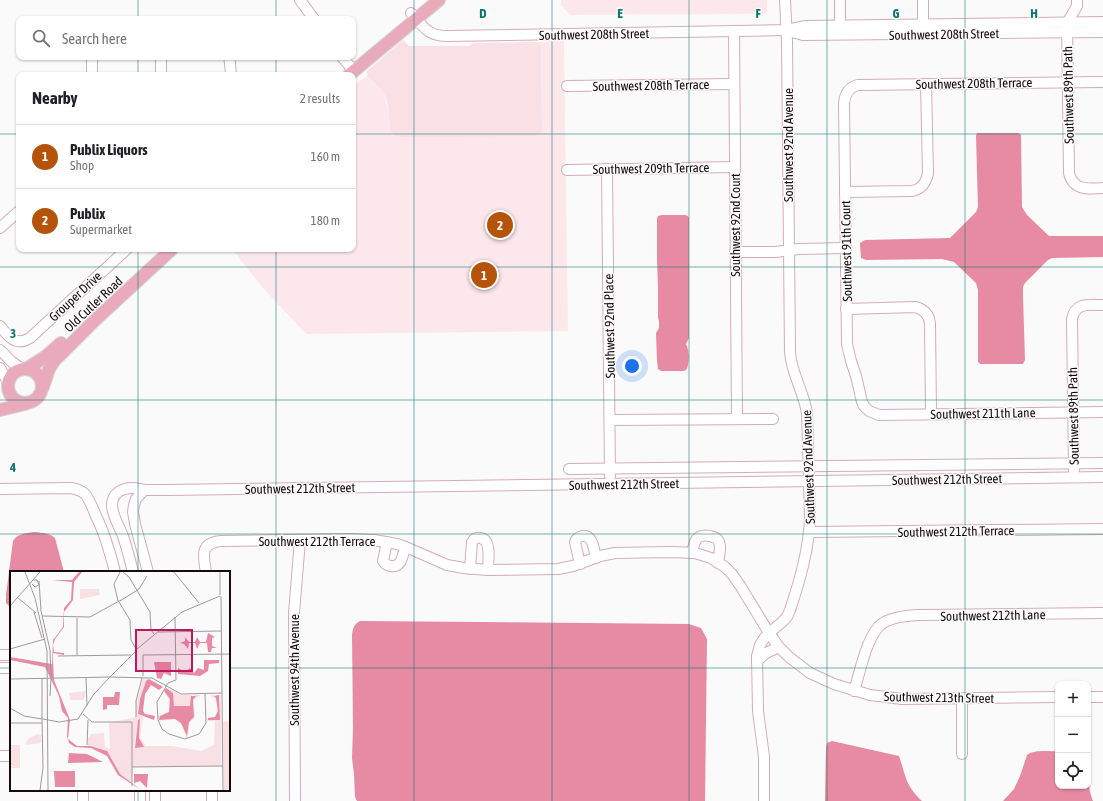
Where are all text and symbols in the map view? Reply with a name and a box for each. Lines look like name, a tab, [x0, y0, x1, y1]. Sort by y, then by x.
text: D	[479, 6, 487, 21]
text: E	[617, 6, 623, 21]
text: F	[755, 6, 761, 21]
text: G	[893, 6, 900, 21]
text: H	[1030, 6, 1038, 21]
search box	[16, 16, 356, 60]
street label: Southwest 208th Street	[539, 26, 649, 43]
street label: Southwest 208th Street	[889, 26, 999, 43]
icon: search	[30, 27, 52, 49]
text: Search here	[62, 30, 127, 47]
street label: Southwest 89th Path	[1060, 46, 1077, 144]
street label: Southwest 208th Terrace	[916, 75, 1033, 92]
street label: Southwest 208th Terrace	[593, 77, 710, 94]
text: Nearby	[32, 88, 78, 108]
street label: Southwest 92nd Avenue	[781, 88, 796, 202]
text: 2 results	[300, 91, 340, 106]
text: Publix Liquors	[70, 141, 148, 158]
text: 1	[42, 149, 48, 164]
text: 160 m	[311, 149, 340, 164]
text: Shop	[70, 158, 94, 173]
street label: Southwest 209th Terrace	[593, 160, 710, 177]
street label: Southwest 92nd Court	[728, 173, 743, 277]
street label: Southwest 91th Court	[838, 200, 855, 302]
text: Publix	[70, 205, 105, 222]
pin: 2	[487, 210, 513, 240]
text: 2	[42, 213, 48, 228]
text: 180 m	[311, 213, 340, 228]
text: Supermarket	[70, 222, 132, 237]
pin: 1	[471, 260, 497, 290]
street label: Grouper Drive	[46, 268, 105, 324]
street label: Southwest 92nd Place	[601, 273, 618, 378]
street label: Old Cutler Road	[61, 274, 126, 335]
text: 3	[10, 326, 16, 341]
your location	[622, 356, 642, 376]
street label: Southwest 89th Path	[1065, 367, 1082, 465]
street label: Southwest 211th Lane	[930, 405, 1036, 422]
street label: Southwest 92nd Avenue	[799, 410, 818, 524]
text: 4	[9, 460, 16, 475]
street label: Southwest 212th Street	[892, 471, 1002, 488]
street label: Southwest 212th Street	[569, 476, 679, 493]
street label: Southwest 212th Street	[245, 480, 355, 497]
street label: Southwest 212th Terrace	[898, 523, 1015, 540]
street label: Southwest 212th Terrace	[259, 534, 375, 549]
inset map	[10, 571, 230, 791]
street label: Southwest 212th Lane	[940, 607, 1046, 624]
street label: Southwest 94th Avenue	[287, 614, 302, 726]
map controls	[1055, 681, 1091, 789]
button: +	[1055, 681, 1091, 717]
street label: Southwest 213th Street	[884, 689, 994, 706]
button: −	[1055, 717, 1091, 753]
button: locate	[1055, 753, 1091, 789]

